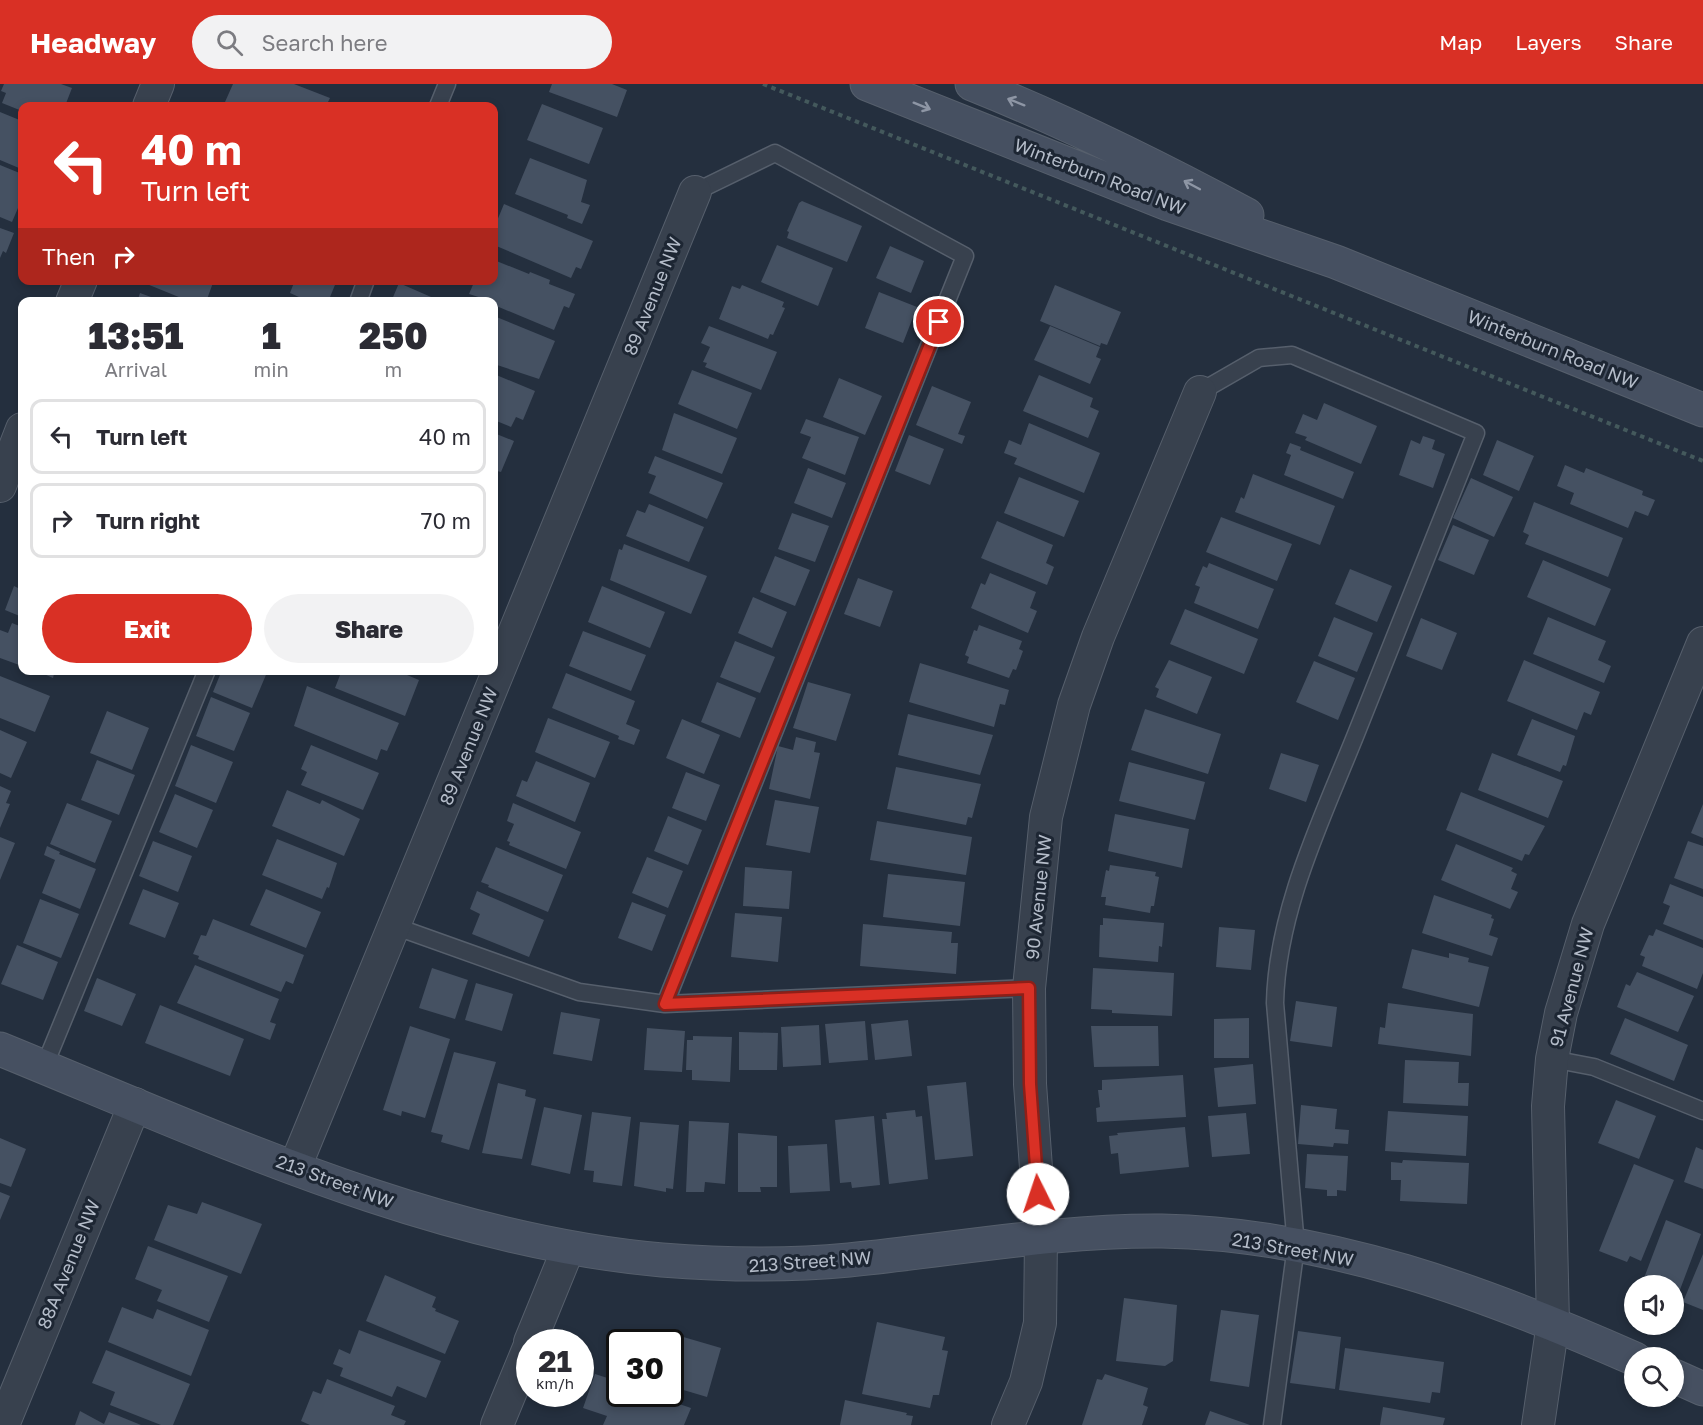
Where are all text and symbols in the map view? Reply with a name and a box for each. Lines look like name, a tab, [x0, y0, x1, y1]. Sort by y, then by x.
search box	[192, 15, 612, 69]
text: Headway	[30, 26, 156, 59]
icon: search	[213, 26, 246, 59]
text: Search here	[261, 29, 387, 56]
text: Map	[1439, 29, 1482, 55]
text: Layers	[1515, 29, 1582, 55]
text: Share	[1615, 29, 1673, 55]
one-way arrow	[1007, 96, 1026, 107]
one-way arrow	[912, 101, 930, 112]
text: 40 m	[141, 124, 242, 174]
icon: left	[42, 126, 120, 204]
street label: Winterburn Road NW	[1011, 133, 1189, 219]
text: Turn left	[141, 175, 250, 207]
one-way arrow	[1184, 179, 1201, 191]
street label: 89 Avenue NW	[618, 234, 686, 358]
icon: right	[107, 240, 140, 273]
text: Then	[42, 243, 95, 270]
pin	[913, 296, 964, 347]
icon: arrive	[922, 305, 955, 338]
street label: Winterburn Road NW	[1465, 305, 1641, 393]
text: 13:51	[88, 314, 183, 357]
text: 1	[262, 314, 281, 357]
text: 250	[359, 314, 428, 357]
text: Arrival	[104, 357, 167, 381]
text: min	[254, 357, 289, 381]
text: m	[385, 357, 402, 381]
icon: left	[45, 420, 78, 453]
text: Turn left	[96, 423, 187, 450]
text: 40 m	[419, 423, 471, 450]
icon: right	[45, 504, 78, 537]
text: Turn right	[96, 507, 200, 534]
text: 70 m	[421, 507, 471, 534]
button: Exit	[42, 594, 252, 663]
button: Share	[264, 594, 474, 663]
street label: 89 Avenue NW	[434, 684, 502, 808]
street label: 90 Avenue NW	[1020, 833, 1056, 961]
street label: 91 Avenue NW	[1544, 925, 1598, 1049]
street label: 213 Street NW	[273, 1150, 397, 1212]
position arrow	[1006, 1162, 1070, 1226]
street label: 88A Avenue NW	[32, 1196, 104, 1332]
street label: 213 Street NW	[1231, 1227, 1355, 1271]
street label: 213 Street NW	[748, 1246, 872, 1276]
map controls	[1624, 1275, 1684, 1407]
button: sound	[1624, 1275, 1684, 1335]
speed limit sign: 30	[606, 1329, 684, 1407]
text: 21	[538, 1343, 572, 1379]
button: search	[1624, 1347, 1684, 1407]
text: km/h	[536, 1374, 574, 1392]

